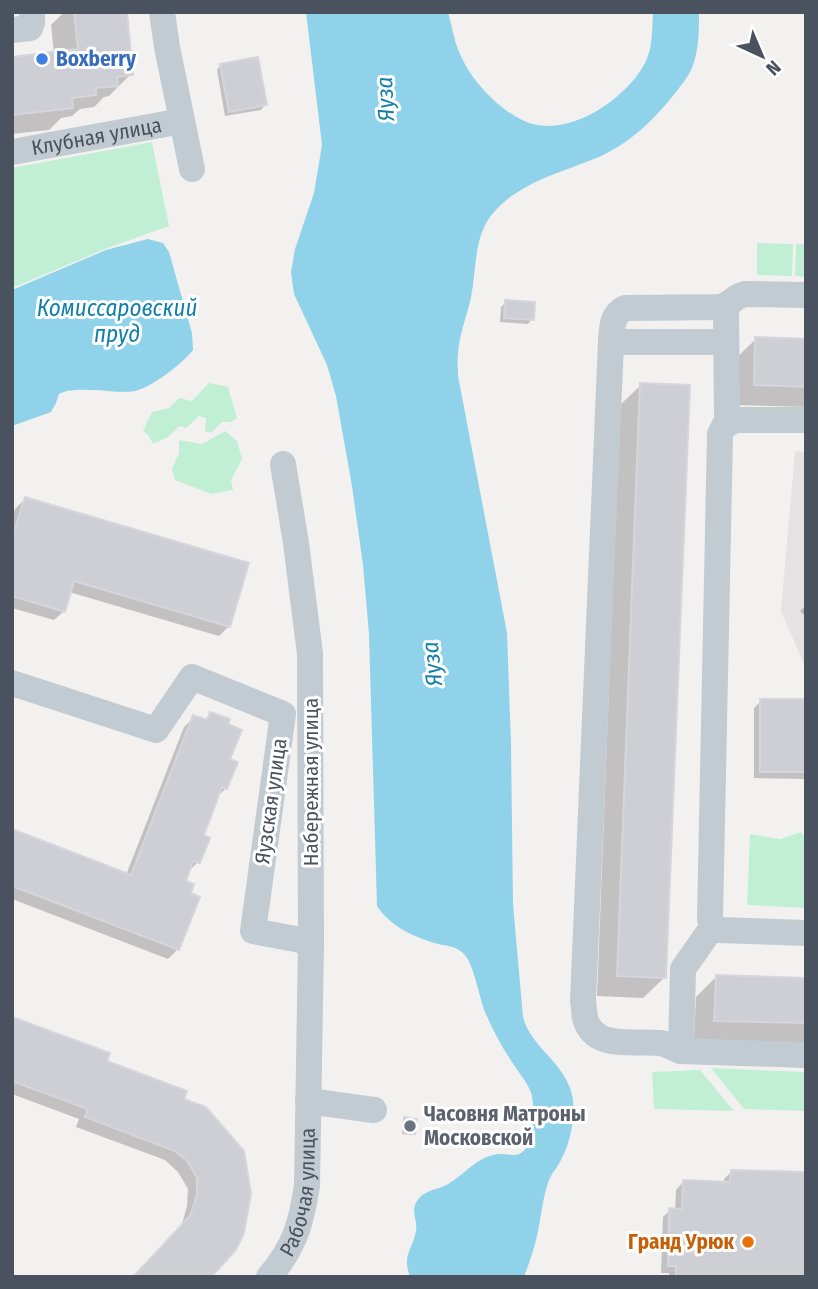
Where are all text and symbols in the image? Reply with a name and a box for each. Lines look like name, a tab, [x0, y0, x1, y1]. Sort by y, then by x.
north arrow	[727, 21, 797, 91]
place label: Boxberry	[56, 46, 137, 72]
marker: Boxberry	[34, 51, 50, 67]
text: N	[761, 56, 786, 80]
water label: Яуза	[370, 76, 400, 123]
street label: Клубная улица	[29, 112, 164, 161]
water label: Комиссаровский пруд	[37, 294, 197, 348]
water label: Яуза	[416, 640, 448, 689]
street label: Набережная улица	[298, 698, 324, 866]
street label: Яузская улица	[249, 736, 293, 866]
place label: Часовня Матроны Московской	[424, 1101, 586, 1151]
marker: Часовня Матроны Московской	[402, 1118, 418, 1134]
street label: Рабочая улица	[274, 1128, 321, 1261]
place label: Гранд Урюк	[628, 1229, 734, 1255]
marker: Гранд Урюк	[740, 1234, 756, 1250]

